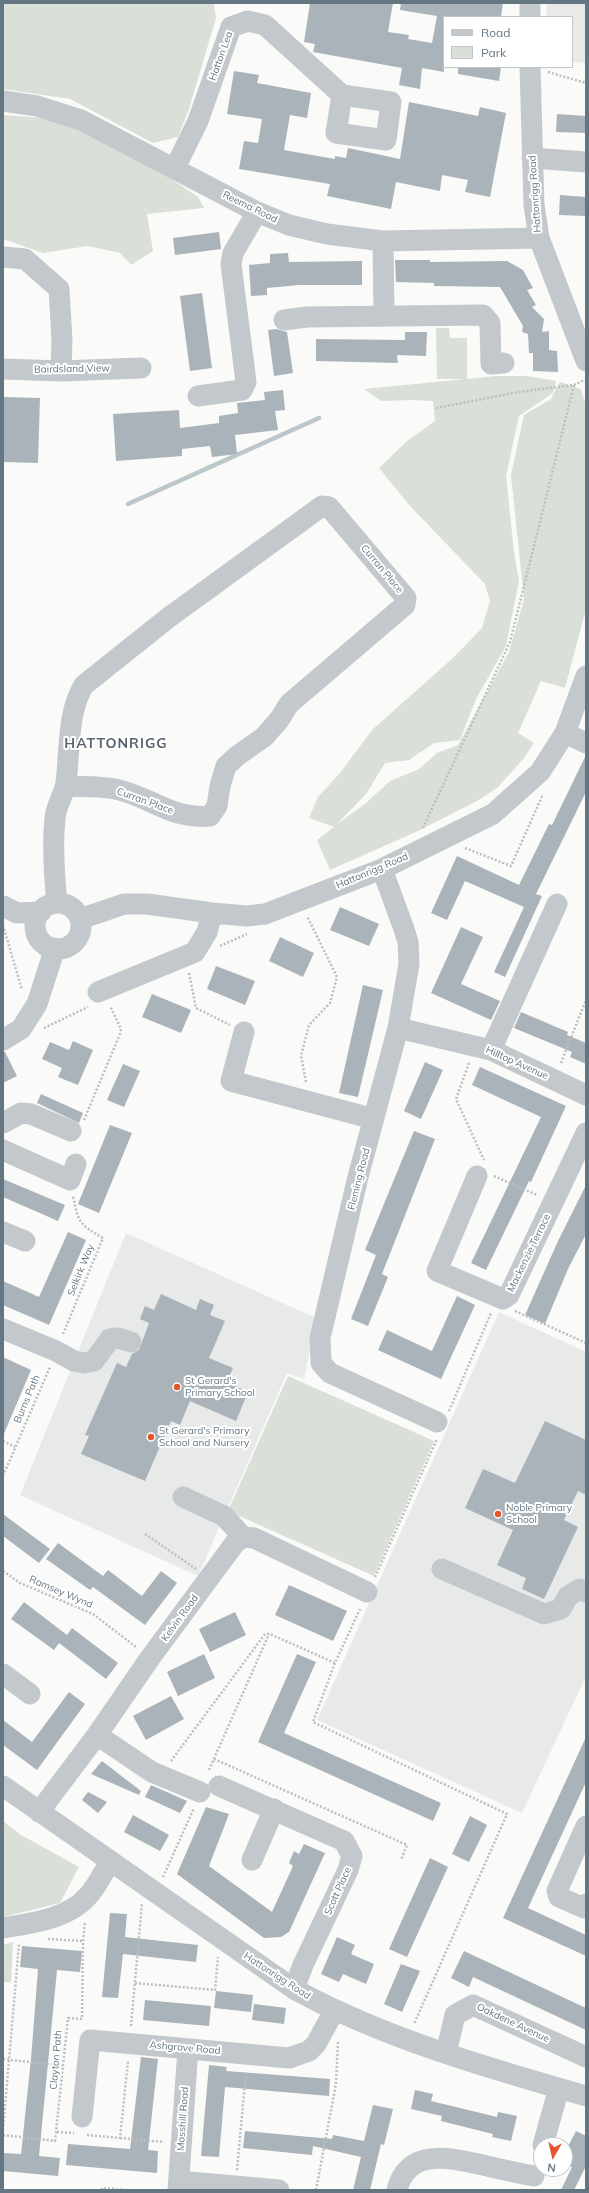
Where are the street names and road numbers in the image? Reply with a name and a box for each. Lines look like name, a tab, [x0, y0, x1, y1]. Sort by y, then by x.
street label: Hatton Lea	[207, 30, 235, 82]
street label: Hattonrigg Road	[526, 155, 544, 233]
street label: Reema Road	[221, 189, 279, 225]
street label: Bairdsland View	[34, 362, 110, 376]
street label: Curran Place	[358, 542, 406, 596]
street label: Curran Place	[115, 785, 175, 817]
street label: Hattonrigg Road	[334, 850, 410, 892]
street label: Hilltop Avenue	[484, 1044, 550, 1082]
street label: Fleming Road	[345, 1147, 373, 1211]
street label: Mackenzie Terrace	[505, 1212, 553, 1294]
street label: Selkirk Way	[65, 1242, 97, 1298]
street label: Burns Path	[11, 1373, 43, 1425]
street label: Ramsey Wynd	[27, 1573, 95, 1611]
street label: Kelvin Road	[159, 1592, 201, 1644]
street label: Scott Place	[322, 1865, 354, 1917]
street label: Hattonrigg Road	[241, 1950, 313, 2002]
street label: Oakdene Avenue	[475, 2001, 551, 2045]
street label: Clayton Path	[47, 2030, 65, 2090]
street label: Ashgrove Road	[149, 2039, 221, 2057]
street label: Mosshill Road	[175, 2086, 191, 2152]

